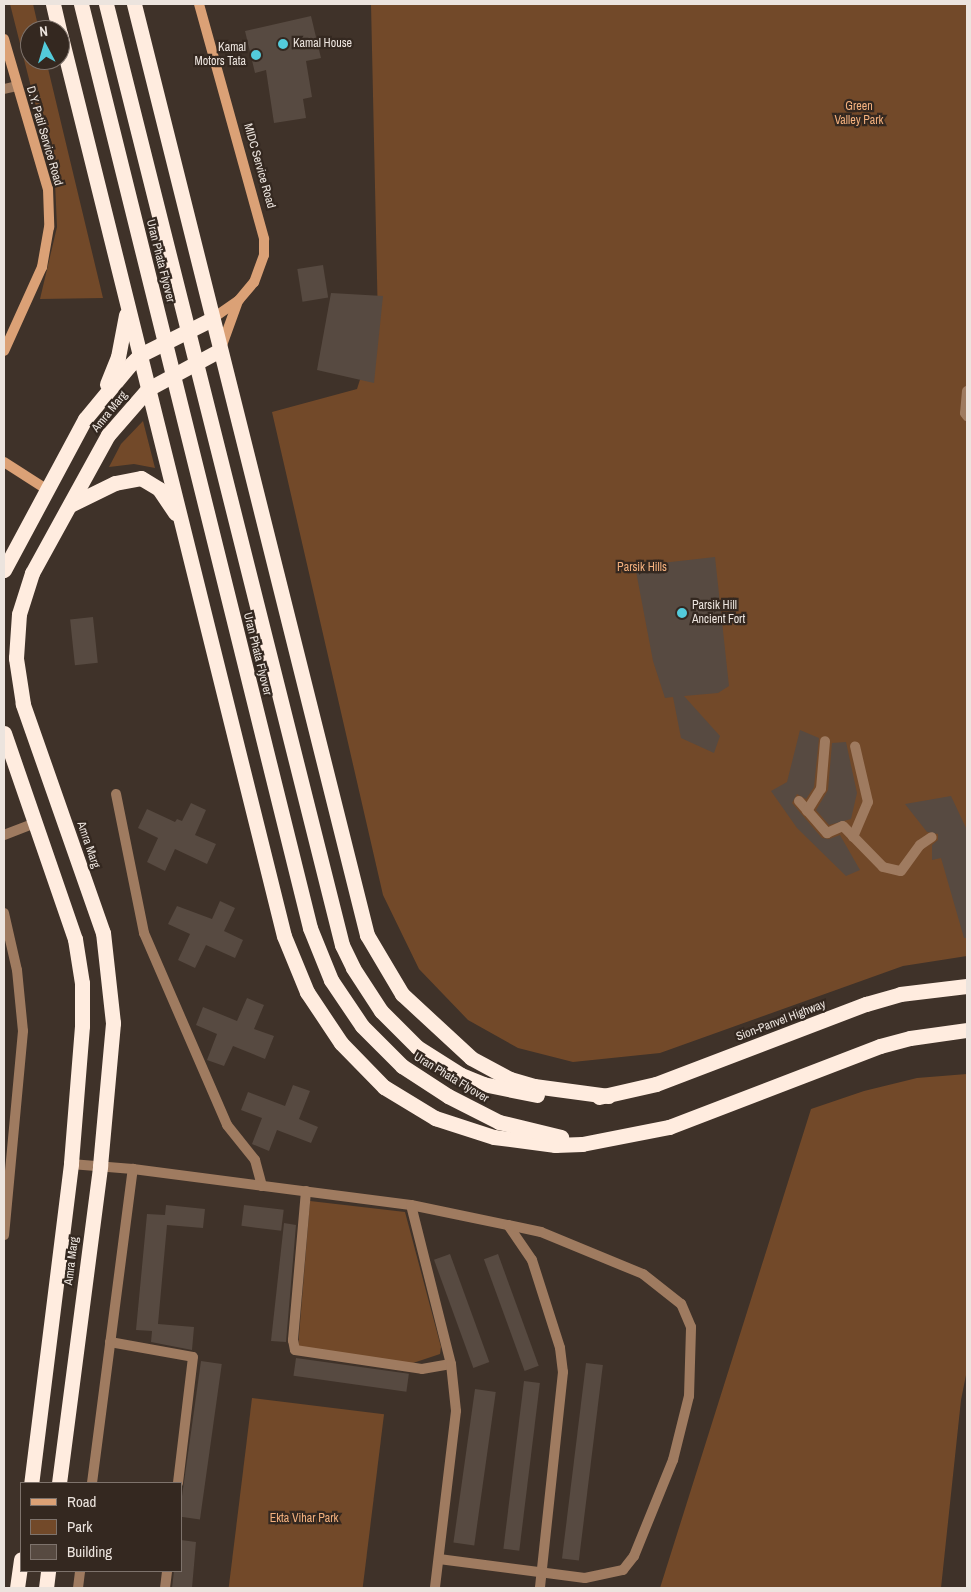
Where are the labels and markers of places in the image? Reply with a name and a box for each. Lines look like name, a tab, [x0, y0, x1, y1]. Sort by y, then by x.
place label: Kamal House	[293, 37, 352, 51]
marker: Kamal House	[277, 38, 289, 50]
place label: Kamal Motors Tata	[194, 41, 246, 69]
marker: Kamal Motors Tata	[250, 49, 262, 61]
place label: Parsik Hill Ancient Fort	[692, 599, 745, 627]
marker: Parsik Hill Ancient Fort	[676, 607, 688, 619]

